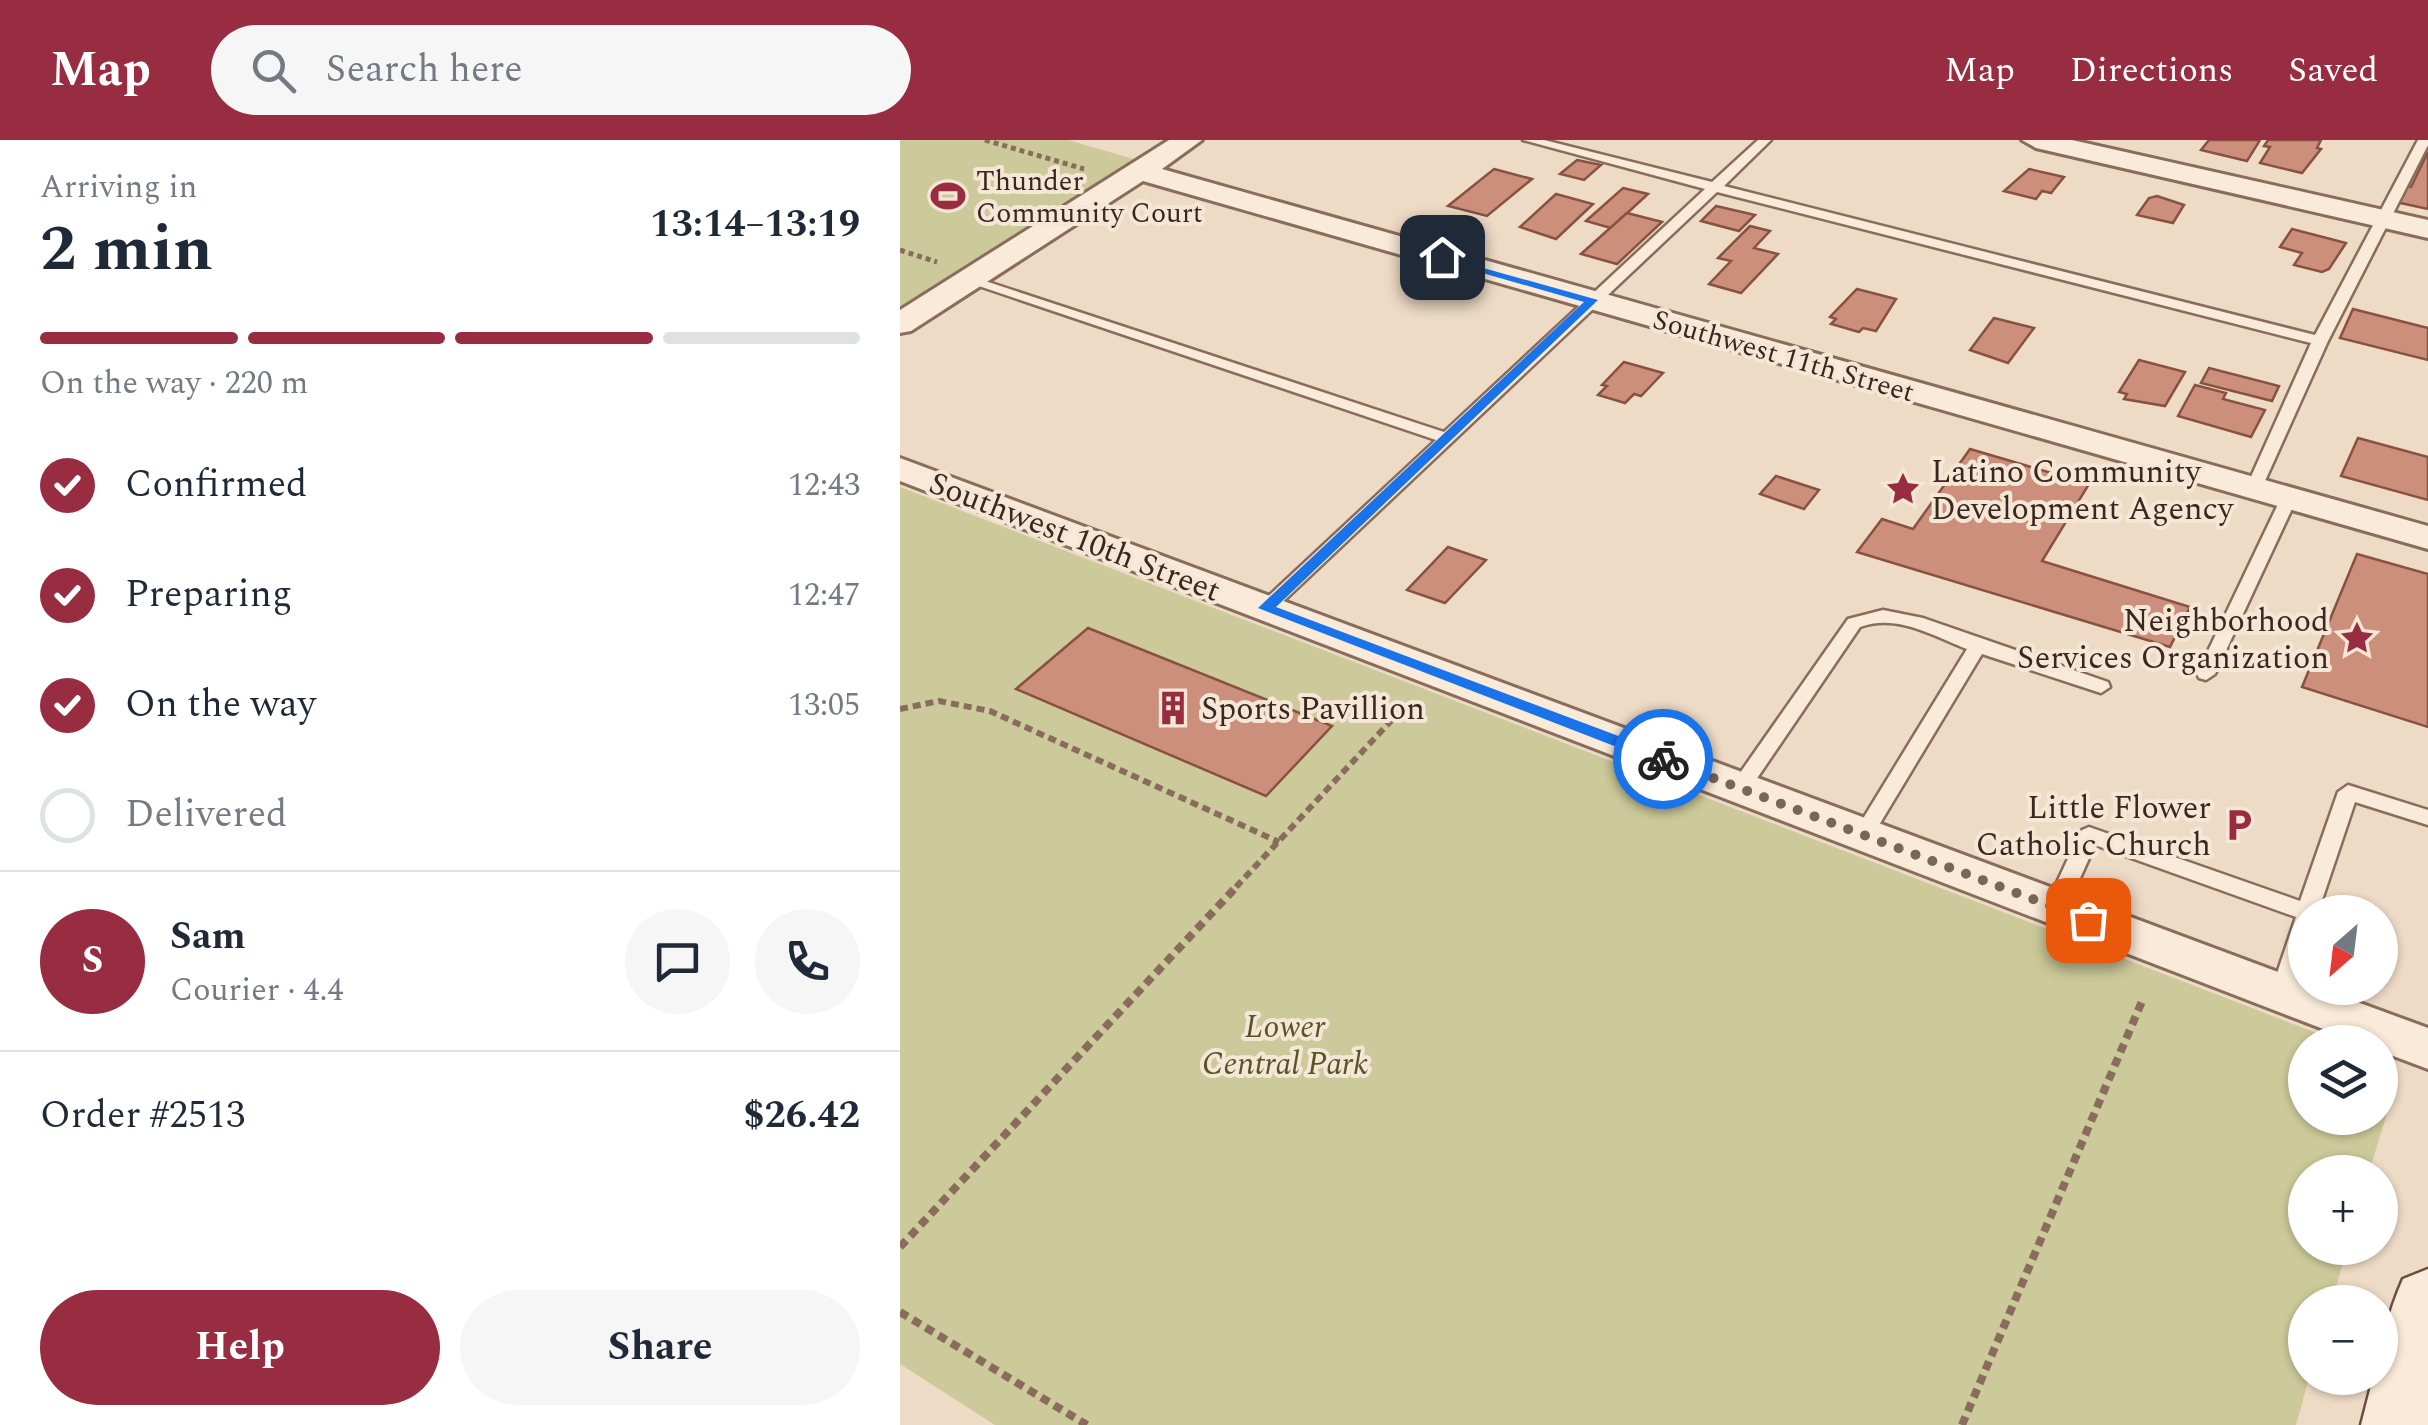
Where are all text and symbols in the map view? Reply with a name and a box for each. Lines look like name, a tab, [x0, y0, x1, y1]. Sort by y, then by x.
search box	[211, 25, 911, 115]
text: Map	[50, 34, 151, 107]
text: Search here	[326, 41, 523, 99]
icon: search	[246, 43, 301, 98]
text: Map	[1944, 44, 2015, 97]
text: Directions	[2070, 44, 2233, 97]
text: Saved	[2288, 44, 2378, 97]
place label: Thunder Community Court	[976, 160, 1203, 235]
text: Arriving in	[40, 163, 197, 212]
sports icon: Thunder Community Court	[929, 177, 967, 215]
text: 13:14–13:19	[650, 196, 860, 254]
text: 2 min	[40, 200, 213, 299]
pin	[1400, 215, 1485, 300]
icon: home	[1415, 230, 1470, 285]
street label: Southwest 11th Street	[1648, 299, 1919, 414]
text: On the way · 220 m	[40, 359, 308, 408]
place label: Latino Community Development Agency	[1931, 448, 2235, 534]
text: Confirmed	[125, 456, 307, 514]
icon: check	[40, 458, 95, 513]
street label: Southwest 10th Street	[922, 459, 1227, 616]
text: 12:43	[788, 461, 860, 510]
place icon: Latino Community Development Agency	[1884, 470, 1922, 508]
text: Preparing	[125, 566, 292, 624]
icon: check	[40, 568, 95, 623]
text: 12:47	[788, 571, 860, 620]
place label: Neighborhood Services Organization	[2017, 597, 2329, 683]
place icon: Neighborhood Services Organization	[2338, 619, 2376, 657]
text: On the way	[125, 676, 316, 734]
icon: check	[40, 678, 95, 733]
text: 13:05	[788, 681, 860, 730]
place label: Sports Pavillion	[1201, 685, 1425, 734]
building icon: Sports Pavillion	[1154, 689, 1192, 727]
courier	[1613, 709, 1713, 809]
icon: bike	[1636, 732, 1691, 787]
place label: Little Flower Catholic Church	[1976, 784, 2211, 870]
text: Delivered	[125, 786, 287, 844]
parking icon: Little Flower Catholic Church	[2220, 806, 2258, 844]
pin	[2046, 878, 2131, 963]
icon: bag	[2061, 893, 2116, 948]
north arrow	[2288, 895, 2398, 1005]
map controls	[2288, 895, 2398, 1395]
text: Sam	[170, 908, 246, 966]
button: chat	[625, 909, 730, 1014]
button: phone	[755, 909, 860, 1014]
text: S	[82, 932, 103, 990]
text: Courier · 4.4	[170, 966, 343, 1015]
park label: Lower Central Park	[1202, 1003, 1368, 1089]
button: layers	[2288, 1025, 2398, 1135]
text: Order #2513	[40, 1087, 245, 1145]
text: $26.42	[743, 1087, 860, 1145]
button: +	[2288, 1155, 2398, 1265]
button: −	[2288, 1285, 2398, 1395]
button: Help	[40, 1290, 440, 1405]
button: Share	[460, 1290, 860, 1405]

